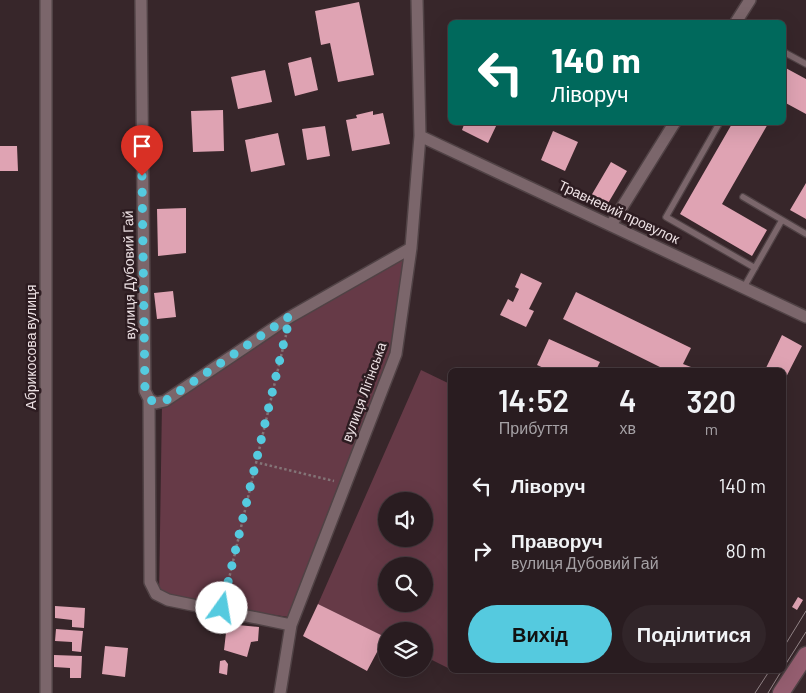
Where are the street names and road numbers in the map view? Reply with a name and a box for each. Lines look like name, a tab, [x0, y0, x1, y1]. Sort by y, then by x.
street label: Травневий провулок	[556, 176, 683, 247]
street label: вулиця Дубовий Гай	[119, 210, 138, 340]
street label: Абрикосова вулиця	[22, 284, 39, 410]
street label: вулиця Лігінська	[338, 339, 390, 444]

